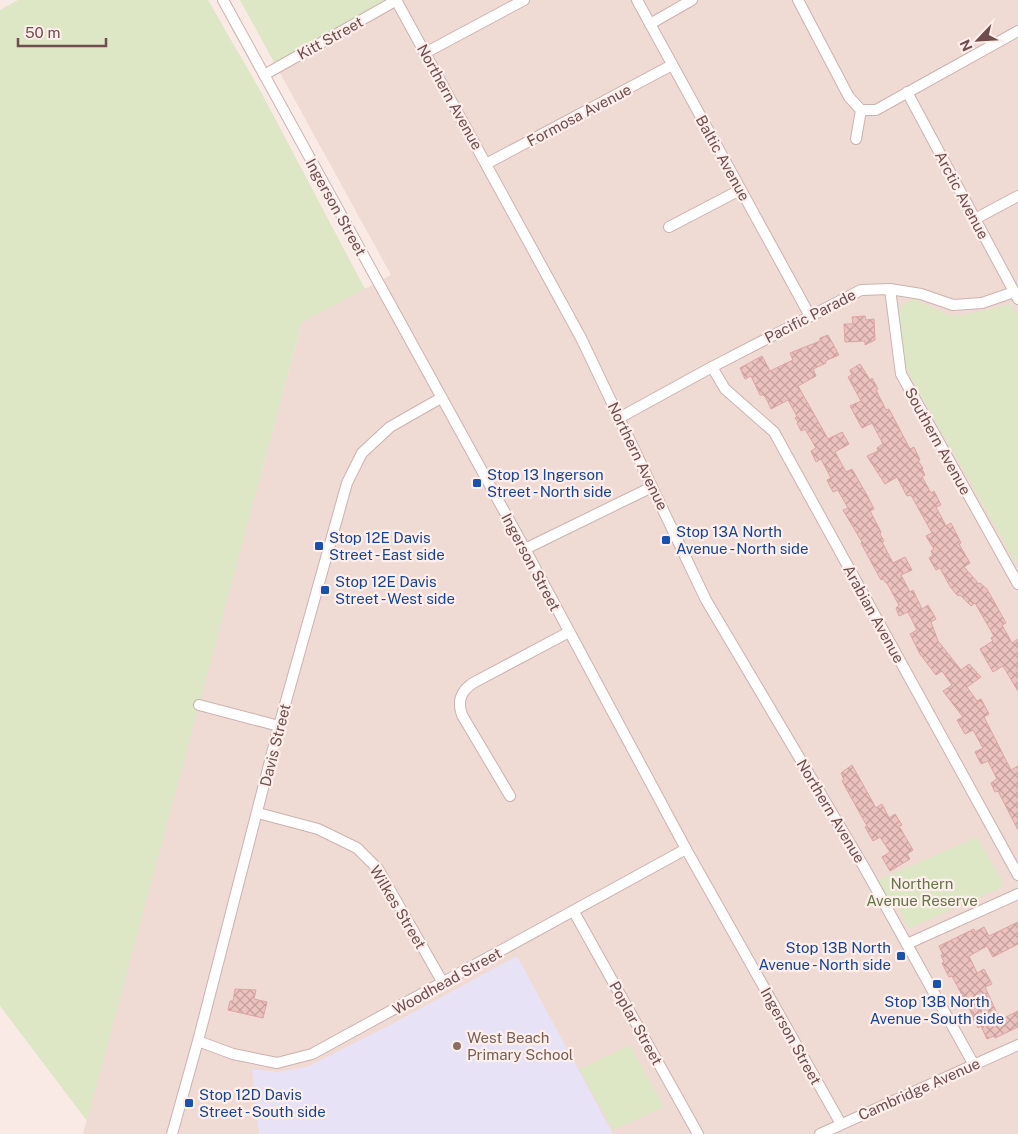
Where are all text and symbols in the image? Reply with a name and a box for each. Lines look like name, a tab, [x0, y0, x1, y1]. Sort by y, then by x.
street label: Kitt Street	[294, 13, 366, 63]
scale bar	[18, 15, 105, 47]
north arrow	[953, 15, 1003, 65]
text: 50 m	[25, 24, 60, 41]
text: N	[957, 37, 976, 54]
street label: Northern Avenue	[414, 41, 486, 153]
street label: Formosa Avenue	[524, 80, 634, 150]
street label: Baltic Avenue	[693, 112, 753, 204]
street label: Arctic Avenue	[932, 148, 992, 242]
street label: Ingerson Street	[302, 155, 370, 259]
street label: Pacific Parade	[762, 286, 858, 346]
street label: Southern Avenue	[902, 384, 974, 498]
street label: Northern Avenue	[604, 399, 672, 513]
place label: Stop 13 Ingerson Street - North side	[487, 466, 612, 500]
marker: Stop 13 Ingerson Street - North side	[471, 477, 483, 489]
street label: Ingerson Street	[498, 510, 564, 614]
place label: Stop 13A North Avenue - North side	[676, 523, 808, 557]
place label: Stop 12E Davis Street - East side	[329, 529, 445, 563]
marker: Stop 13A North Avenue - North side	[660, 534, 672, 546]
marker: Stop 12E Davis Street - East side	[313, 540, 325, 552]
street label: Arabian Avenue	[840, 562, 908, 666]
place label: Stop 12E Davis Street - West side	[335, 573, 455, 607]
marker: Stop 12E Davis Street - West side	[319, 584, 331, 596]
street label: Davis Street	[257, 702, 294, 788]
street label: Northern Avenue	[793, 756, 869, 866]
street label: Wilkes Street	[366, 862, 430, 952]
park label: Northern Avenue Reserve	[866, 875, 978, 909]
place label: Stop 13B North Avenue - North side	[759, 939, 891, 973]
street label: Woodhead Street	[390, 944, 504, 1018]
marker: Stop 13B North Avenue - North side	[895, 950, 907, 962]
street label: Poplar Street	[606, 978, 666, 1068]
marker: Stop 13B North Avenue - South side	[931, 978, 943, 990]
street label: Ingerson Street	[757, 984, 825, 1088]
place label: Stop 13B North Avenue - South side	[870, 993, 1004, 1027]
place label: West Beach Primary School	[467, 1029, 573, 1063]
marker: West Beach Primary School	[451, 1040, 463, 1052]
street label: Cambridge Avenue	[855, 1054, 983, 1124]
place label: Stop 12D Davis Street - South side	[199, 1086, 326, 1120]
marker: Stop 12D Davis Street - South side	[183, 1097, 195, 1109]

